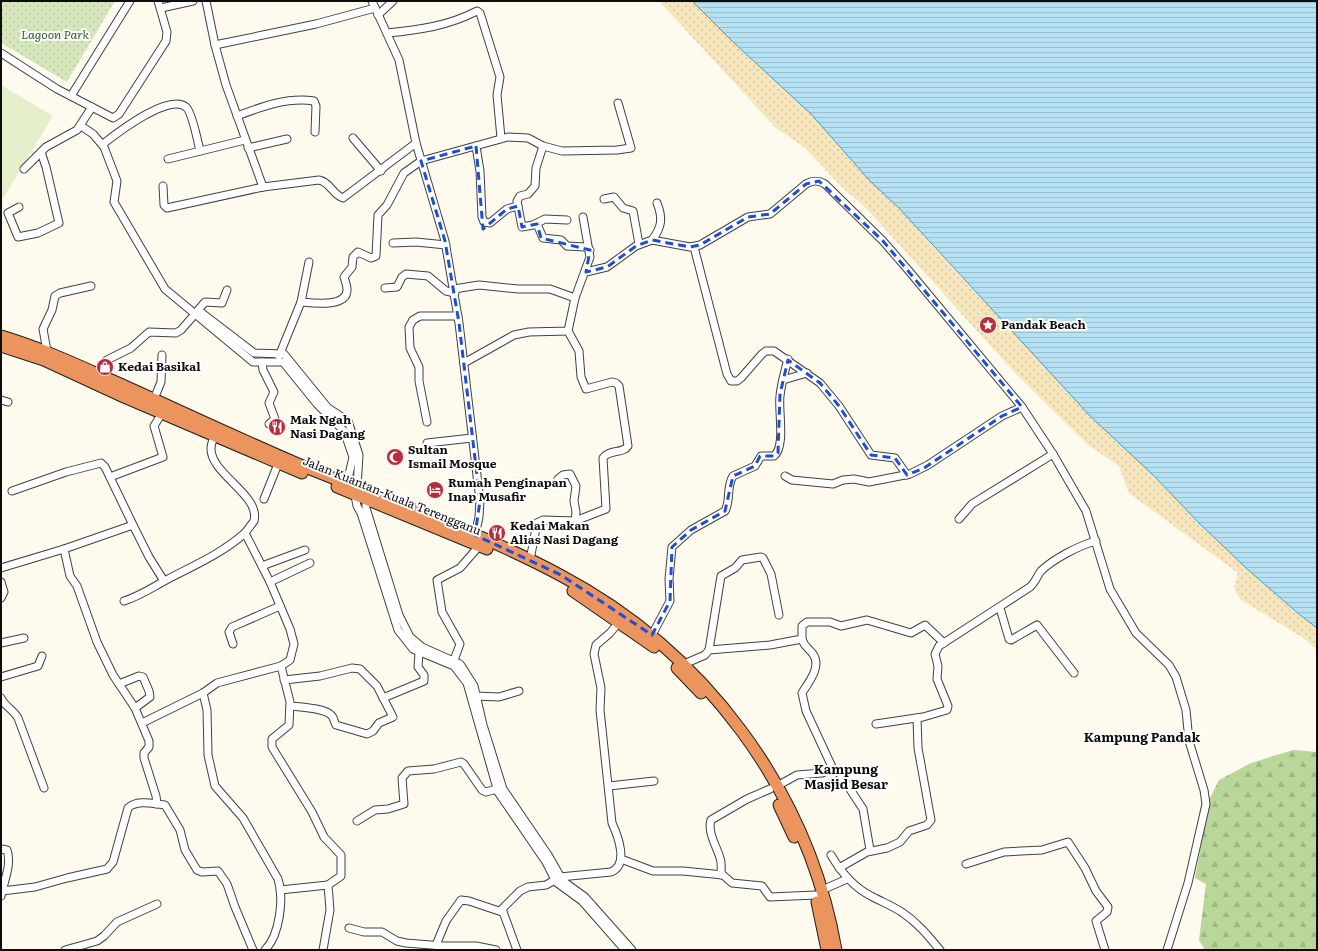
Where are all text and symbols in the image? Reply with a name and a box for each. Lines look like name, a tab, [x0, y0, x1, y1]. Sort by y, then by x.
park label: Lagoon Park	[21, 25, 89, 43]
place icon: Pandak Beach	[978, 315, 998, 335]
place label: Pandak Beach	[1001, 315, 1086, 333]
shop icon: Kedai Basikal	[95, 357, 115, 377]
place label: Kedai Basikal	[118, 357, 201, 375]
place label: Mak Ngah Nasi Dagang	[290, 410, 366, 442]
restaurant icon: Mak Ngah Nasi Dagang	[267, 417, 287, 437]
place label: Sultan Ismail Mosque	[408, 440, 497, 472]
mosque icon: Sultan Ismail Mosque	[385, 447, 405, 467]
street label: Jalan Kuantan-Kuala Terengganu	[301, 451, 485, 539]
place label: Rumah Penginapan Inap Musafir	[448, 473, 567, 505]
hotel icon: Rumah Penginapan Inap Musafir	[425, 480, 445, 500]
place label: Kedai Makan Alias Nasi Dagang	[510, 516, 619, 548]
restaurant icon: Kedai Makan Alias Nasi Dagang	[487, 523, 507, 543]
district label: Kampung Pandak	[1084, 727, 1201, 746]
district label: Kampung Masjid Besar	[804, 759, 888, 793]

